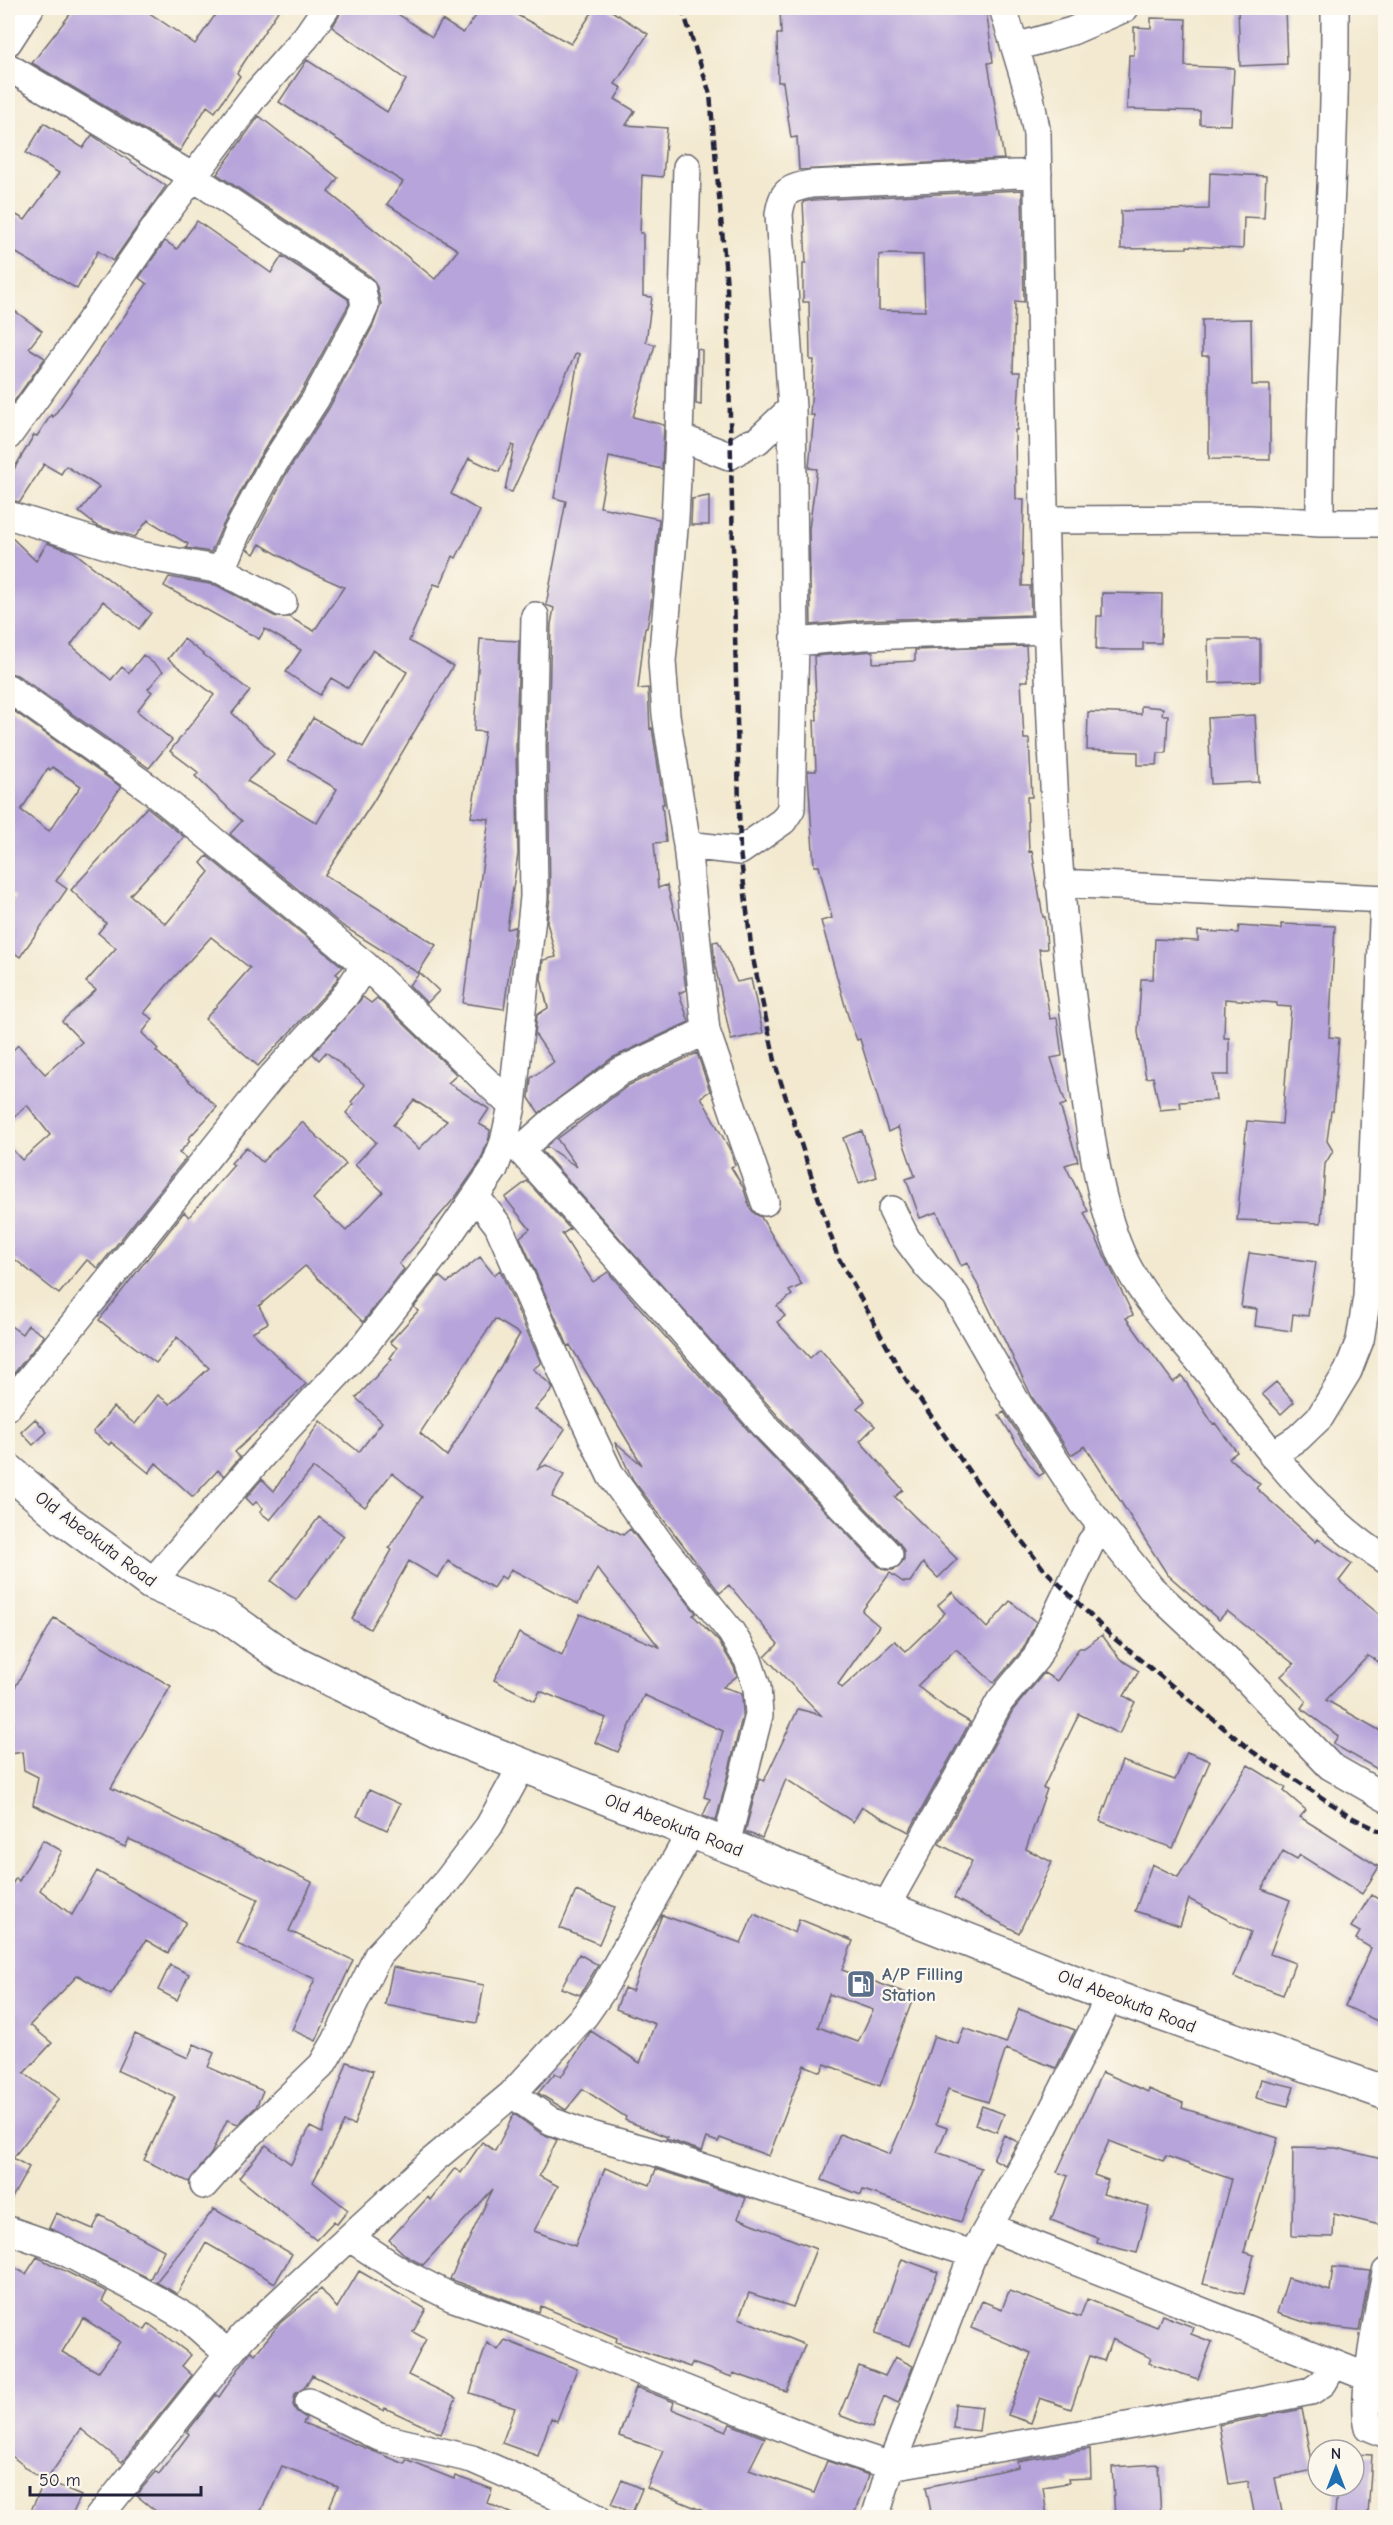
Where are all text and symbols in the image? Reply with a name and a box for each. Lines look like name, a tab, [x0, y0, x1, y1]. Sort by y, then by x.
street label: Old Abeokuta Road	[31, 1487, 160, 1592]
street label: Old Abeokuta Road	[602, 1789, 746, 1862]
place label: A/P Filling Station	[882, 1964, 964, 2006]
street label: Old Abeokuta Road	[1055, 1965, 1199, 2038]
fuel station icon: A/P Filling Station	[845, 1968, 877, 2000]
north arrow	[1306, 2438, 1366, 2498]
text: N	[1331, 2445, 1341, 2463]
scale bar	[30, 2459, 201, 2497]
text: 50 m	[39, 2470, 81, 2491]

